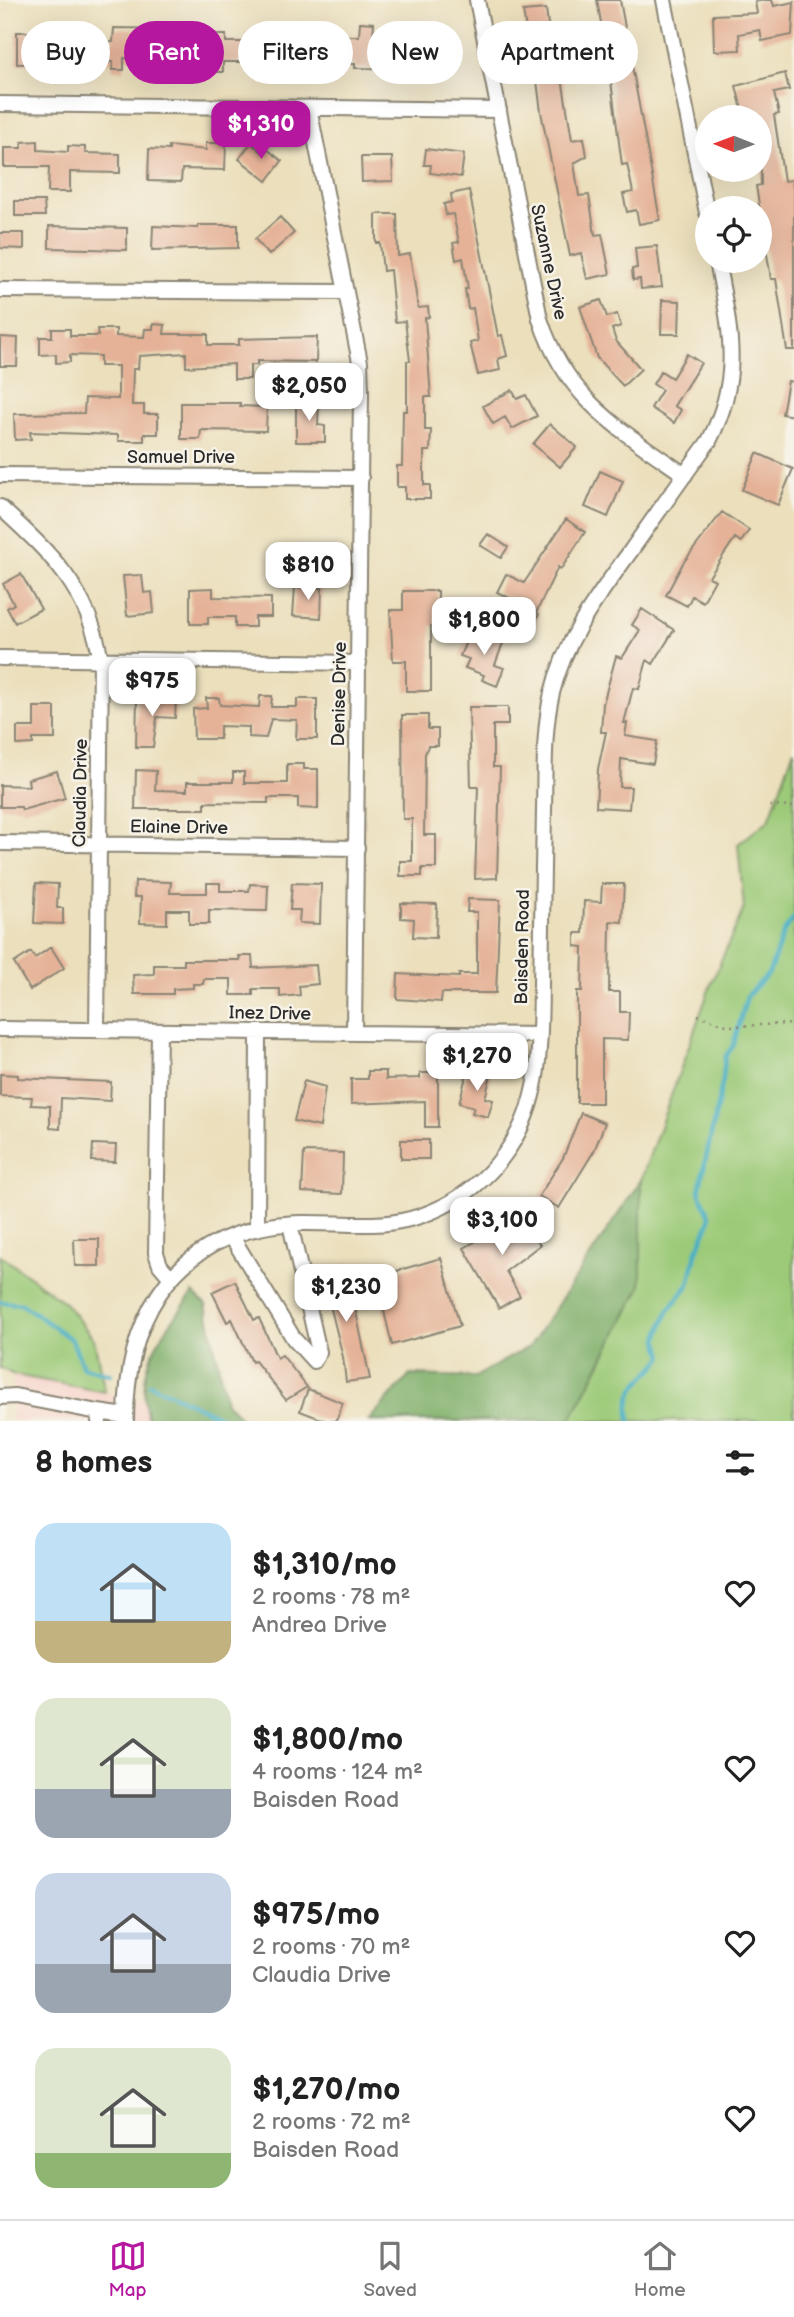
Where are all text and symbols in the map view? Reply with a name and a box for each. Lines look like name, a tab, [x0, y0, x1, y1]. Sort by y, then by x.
chip: Buy	[21, 21, 110, 84]
chip: Rent	[124, 21, 224, 84]
chip: Filters	[238, 21, 353, 84]
chip: New	[367, 21, 463, 84]
chip: Apartment	[477, 21, 638, 84]
pin: $1,310	[204, 102, 318, 161]
north arrow	[695, 105, 772, 182]
map controls	[695, 105, 772, 273]
text: $1,310	[227, 110, 295, 138]
button: locate	[695, 196, 772, 273]
street label: Suzanne Drive	[526, 202, 571, 322]
pin: $2,050	[252, 364, 366, 423]
text: $2,050	[271, 372, 347, 400]
street label: Samuel Drive	[127, 447, 235, 468]
pin: $810	[267, 542, 349, 602]
text: $810	[282, 551, 335, 579]
pin: $1,800	[427, 598, 541, 657]
text: $1,800	[448, 606, 520, 634]
street label: Denise Drive	[328, 641, 351, 747]
pin: $975	[111, 658, 193, 718]
text: $975	[125, 667, 179, 695]
street label: Claudia Drive	[69, 738, 92, 848]
street label: Elaine Drive	[130, 816, 229, 839]
street label: Baisden Road	[511, 889, 534, 1005]
street label: Inez Drive	[229, 1002, 312, 1025]
pin: $1,270	[420, 1034, 534, 1093]
text: $1,270	[442, 1042, 512, 1070]
pin: $3,100	[445, 1198, 559, 1257]
text: $3,100	[466, 1206, 538, 1234]
pin: $1,230	[289, 1264, 403, 1324]
text: $1,230	[311, 1273, 381, 1301]
icon: filters	[721, 1444, 759, 1482]
text: 8 homes	[35, 1445, 152, 1481]
text: $1,310/mo	[252, 1547, 397, 1583]
icon: home	[91, 1551, 175, 1635]
icon: heart	[721, 1574, 759, 1612]
text: 2 rooms · 78 m²	[252, 1583, 410, 1611]
text: Andrea Drive	[252, 1611, 387, 1639]
text: $1,800/mo	[252, 1722, 403, 1758]
icon: home	[91, 1726, 175, 1810]
icon: heart	[721, 1749, 759, 1787]
text: 4 rooms · 124 m²	[252, 1758, 423, 1786]
text: Baisden Road	[252, 1786, 399, 1814]
text: $975/mo	[252, 1897, 380, 1933]
icon: home	[91, 1901, 175, 1985]
icon: heart	[721, 1924, 759, 1962]
text: 2 rooms · 70 m²	[252, 1933, 411, 1961]
text: Claudia Drive	[252, 1961, 391, 1989]
text: $1,270/mo	[252, 2072, 400, 2108]
icon: home	[91, 2076, 175, 2160]
icon: heart	[721, 2099, 759, 2137]
text: 2 rooms · 72 m²	[252, 2108, 411, 2136]
text: Baisden Road	[252, 2136, 399, 2164]
tab: Map	[108, 2237, 147, 2302]
tab: Saved	[364, 2237, 417, 2302]
tab: Home	[634, 2237, 686, 2302]

